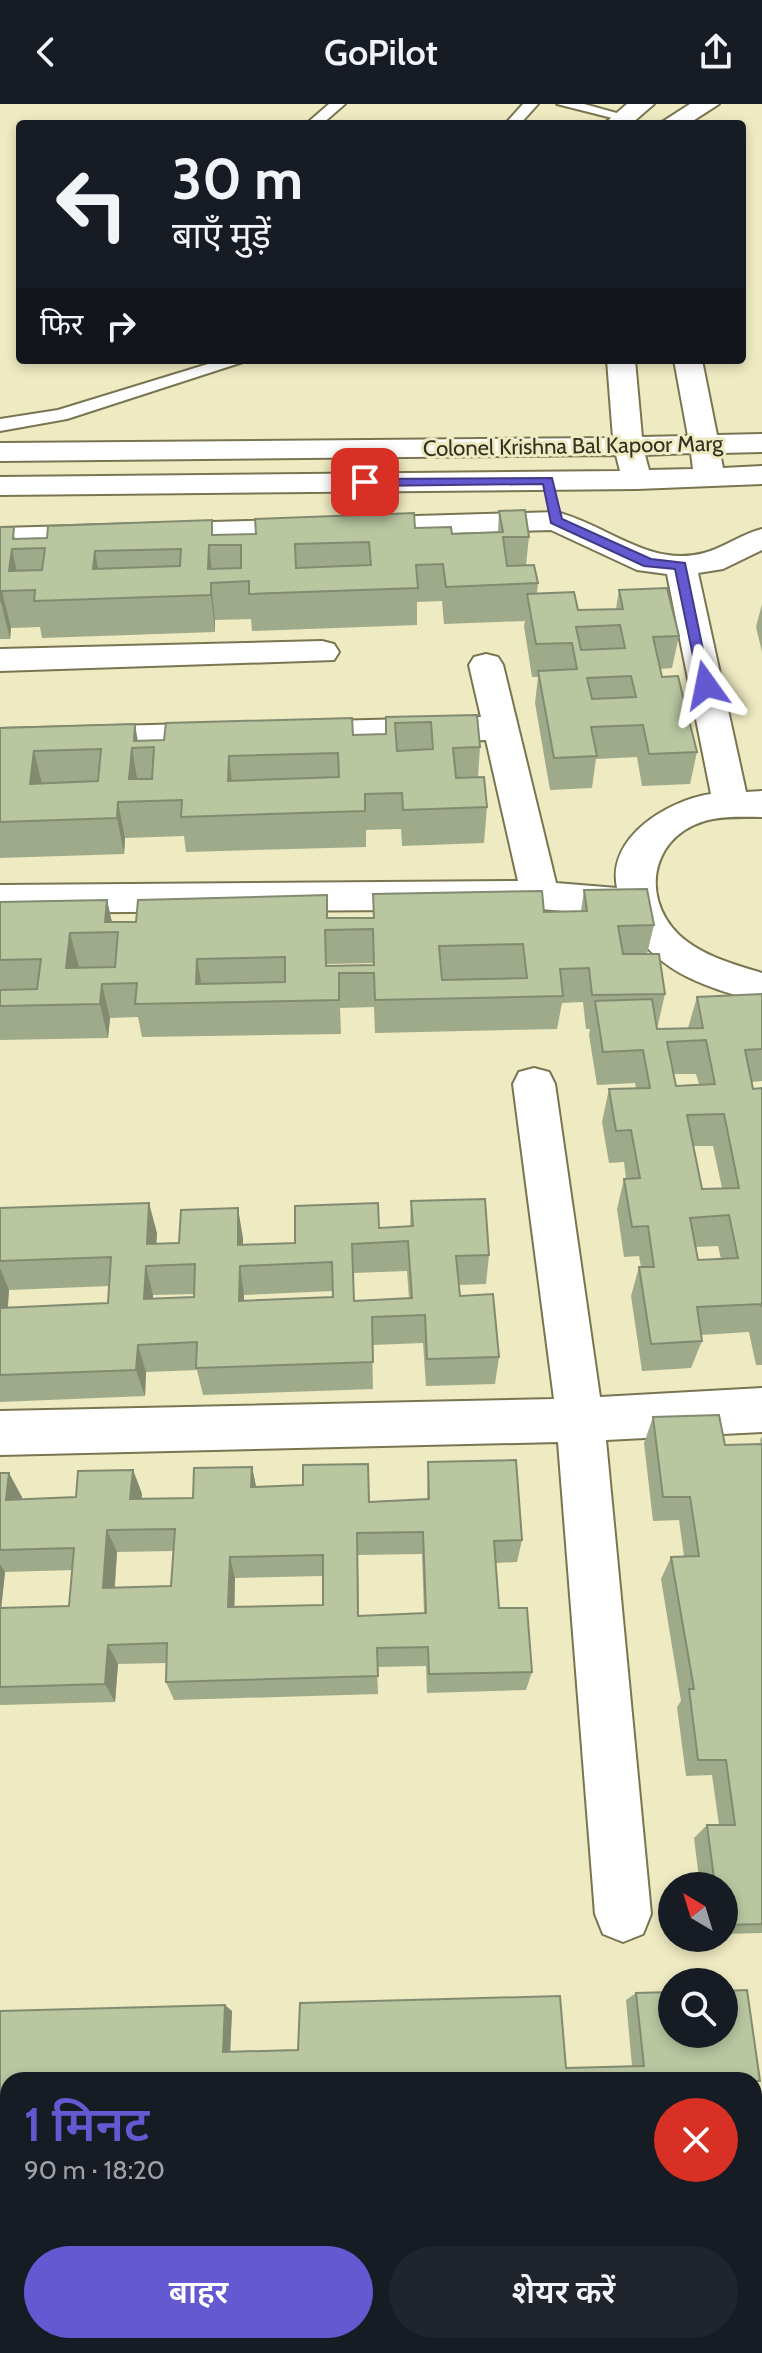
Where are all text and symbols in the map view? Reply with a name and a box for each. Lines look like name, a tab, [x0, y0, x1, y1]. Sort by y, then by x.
icon: back	[24, 30, 68, 74]
text: GoPilot	[324, 30, 438, 74]
icon: share	[694, 30, 738, 74]
text: 30 m	[172, 145, 303, 213]
icon: left	[40, 152, 144, 256]
text: बाएँ मुड़ें	[172, 213, 271, 257]
icon: right	[99, 304, 143, 348]
text: फिर	[40, 306, 83, 343]
street label: Colonel Krishna Bal Kapoor Marg	[423, 430, 724, 462]
pin	[331, 448, 399, 516]
icon: arrive	[343, 460, 387, 504]
position arrow	[664, 643, 748, 727]
north arrow	[658, 1872, 738, 1952]
map controls	[658, 1872, 738, 2048]
button: search	[658, 1968, 738, 2048]
text: 1 मिनट	[24, 2095, 149, 2153]
button: close	[654, 2098, 738, 2182]
text: 90 m · 18:20	[24, 2154, 165, 2186]
button: बाहर	[24, 2246, 373, 2338]
button: शेयर करें	[389, 2246, 738, 2338]

